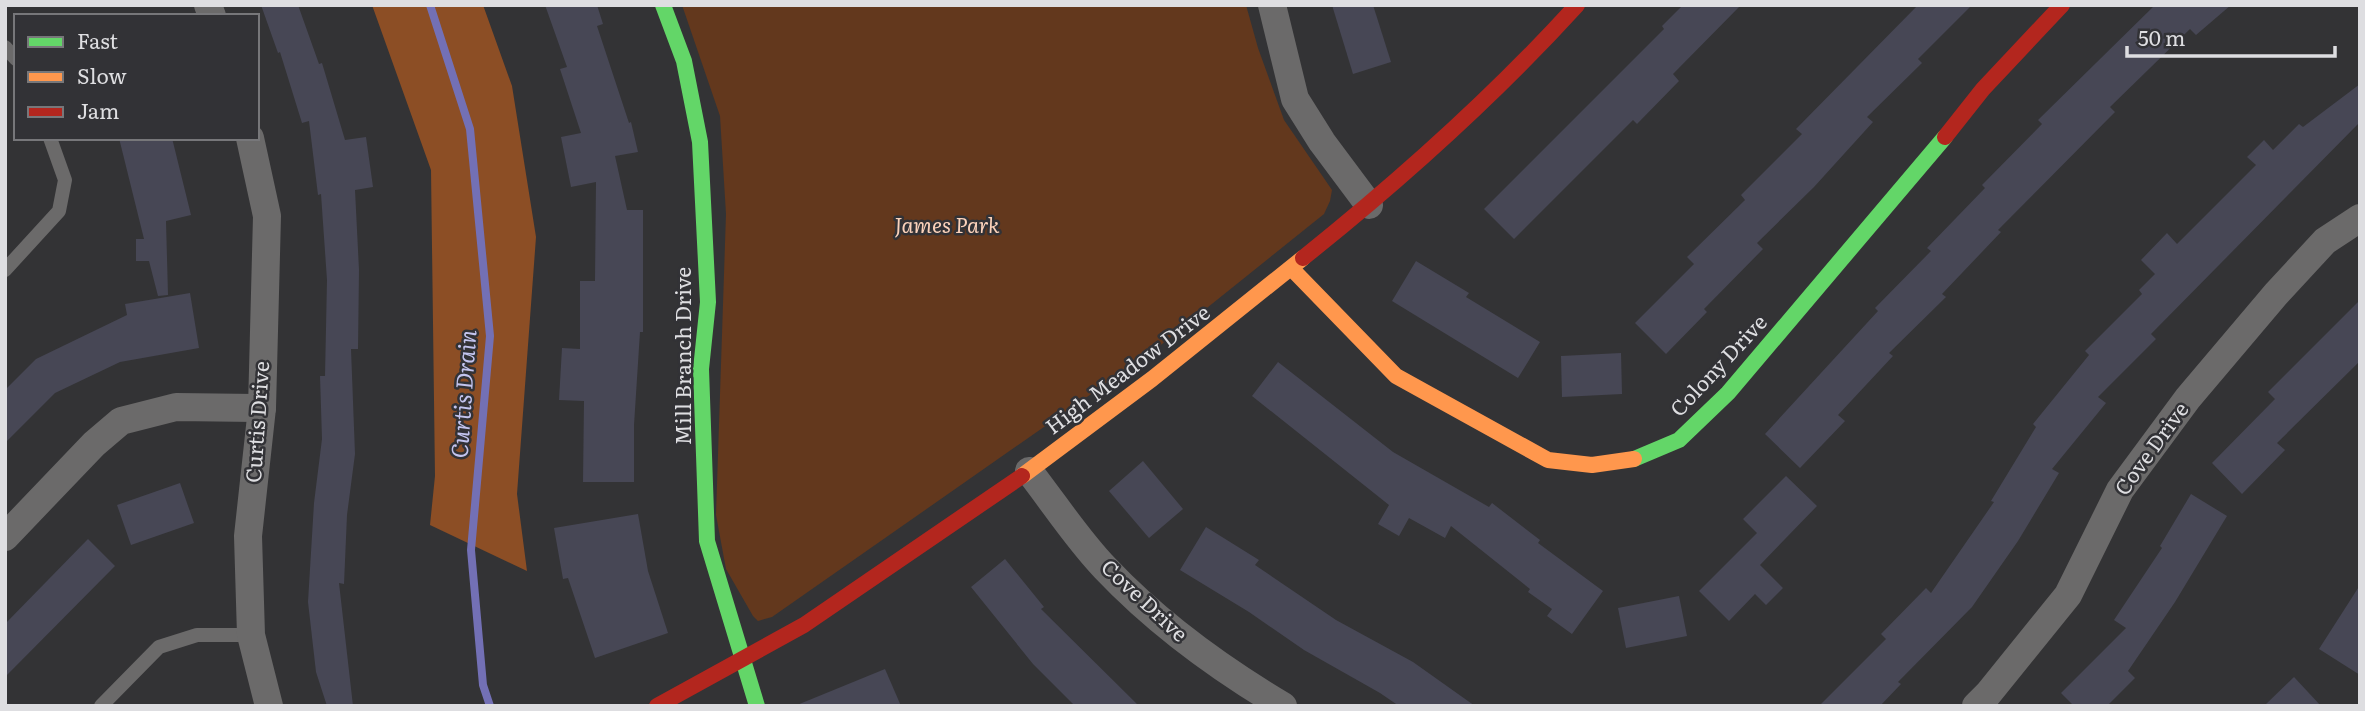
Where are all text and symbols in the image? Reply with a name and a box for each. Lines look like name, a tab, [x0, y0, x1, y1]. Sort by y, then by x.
legend	[14, 14, 259, 140]
scale bar	[2127, 14, 2335, 58]
text: 50 m	[2138, 21, 2185, 52]
text: Fast	[77, 24, 118, 55]
text: Slow	[77, 59, 127, 90]
text: Jam	[77, 94, 119, 125]
park label: James Park	[894, 208, 1000, 239]
street label: Mill Branch Drive	[666, 267, 697, 445]
street label: High Meadow Drive	[1038, 296, 1215, 440]
street label: Colony Drive	[1662, 306, 1773, 422]
water label: Curtis Drain	[441, 328, 483, 459]
street label: Curtis Drive	[236, 360, 275, 484]
street label: Cove Drive	[2105, 394, 2195, 501]
street label: Cove Drive	[1095, 551, 1196, 648]

